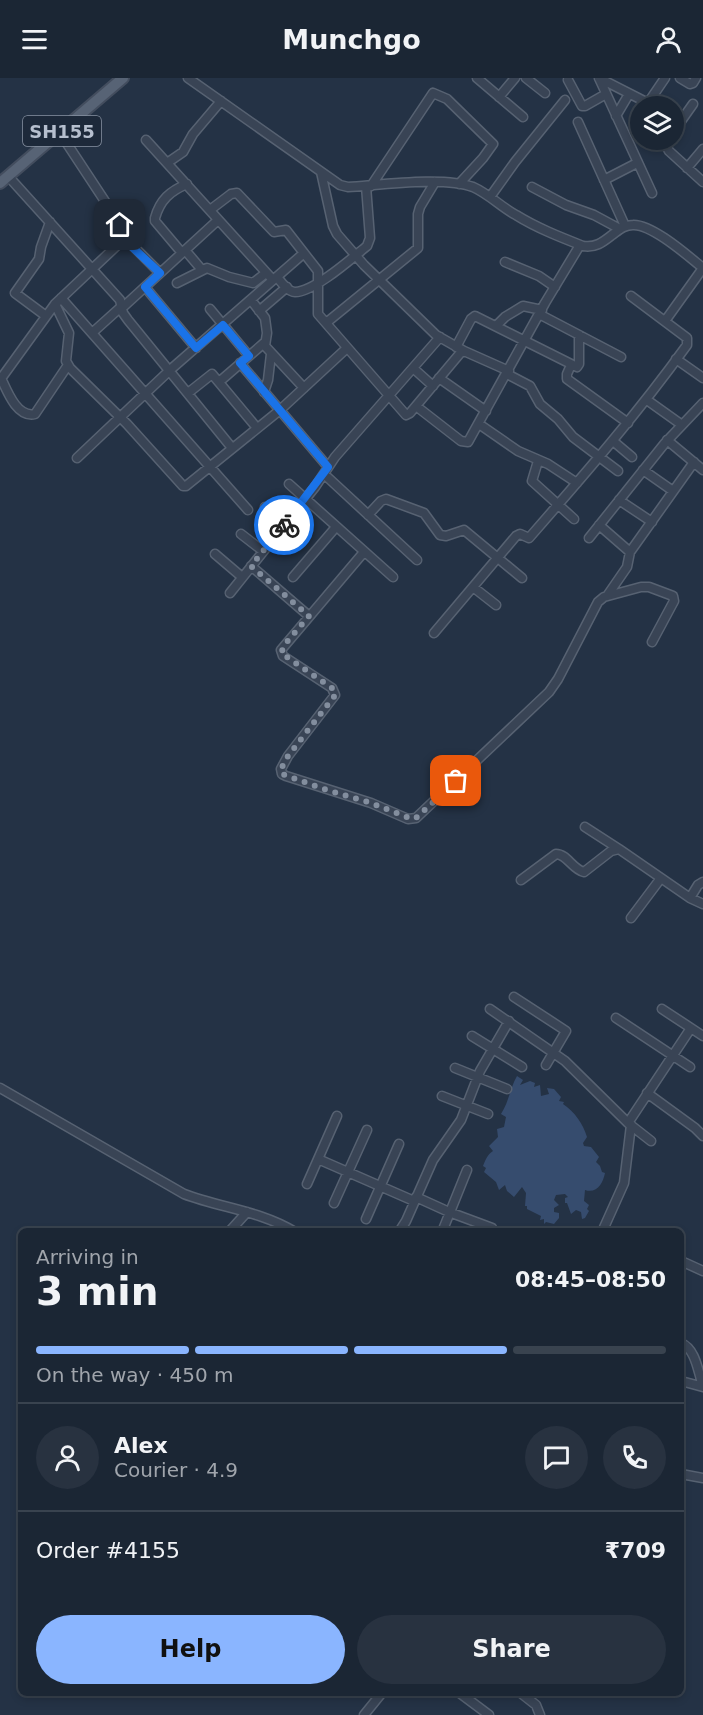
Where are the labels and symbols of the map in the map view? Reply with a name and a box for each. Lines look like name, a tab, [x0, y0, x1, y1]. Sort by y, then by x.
road number: SH155	[23, 116, 101, 146]
pin	[94, 199, 145, 250]
courier	[254, 495, 314, 555]
pin	[430, 755, 481, 806]

